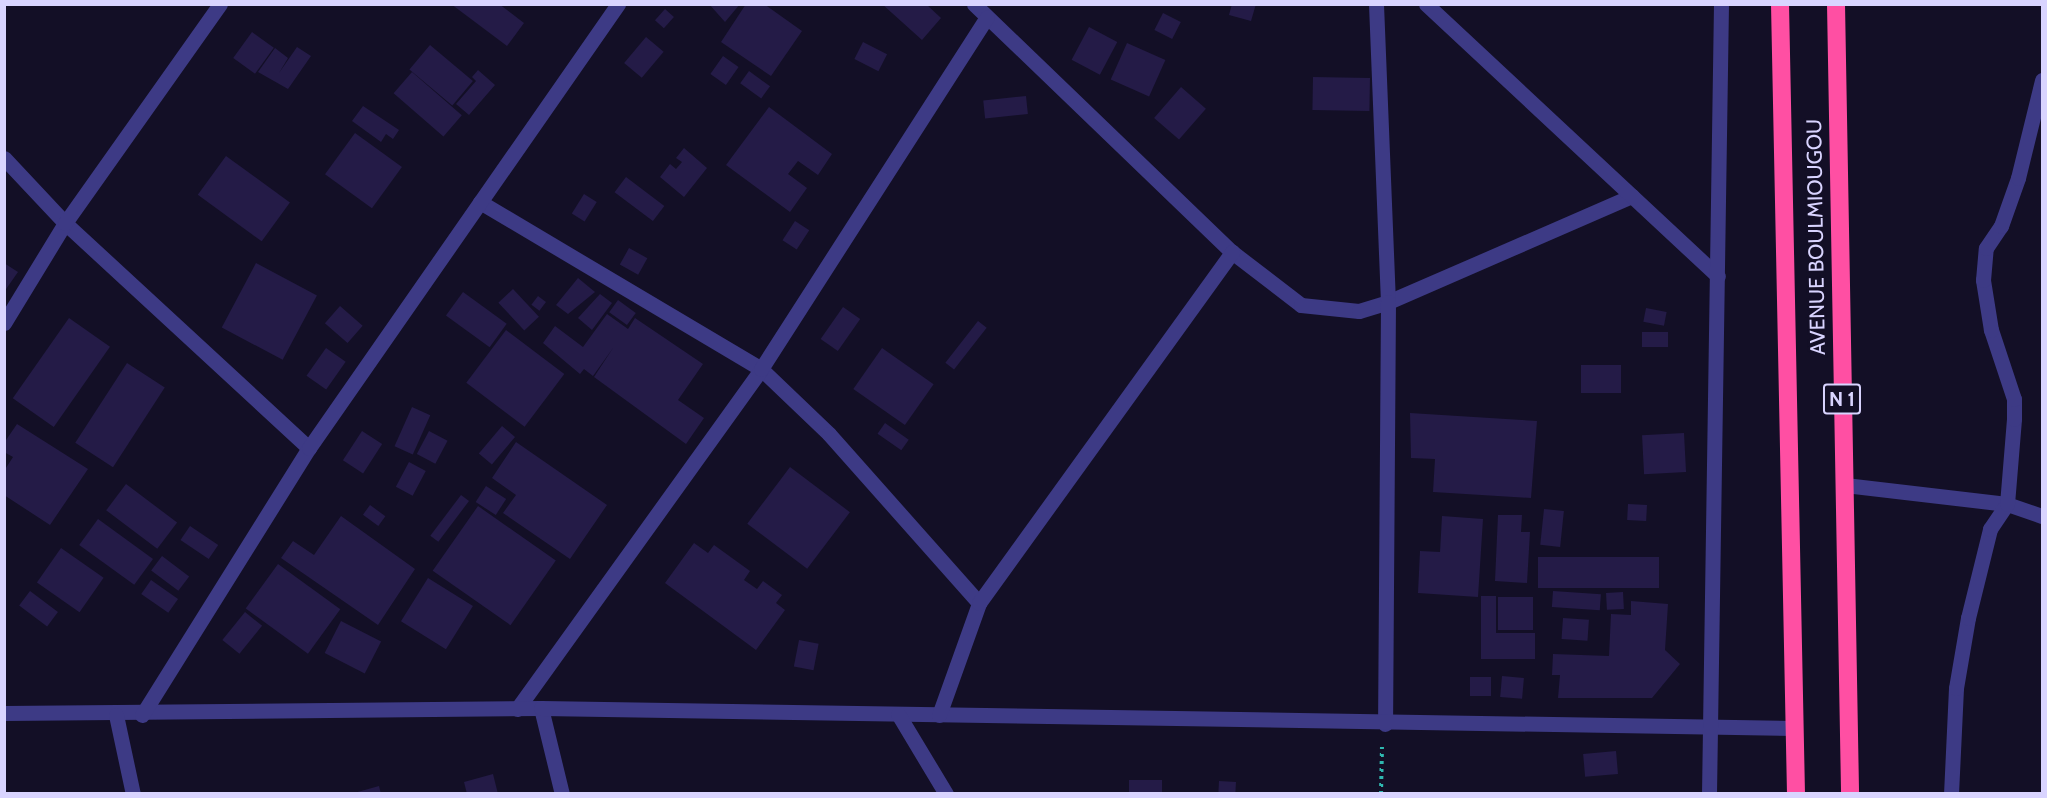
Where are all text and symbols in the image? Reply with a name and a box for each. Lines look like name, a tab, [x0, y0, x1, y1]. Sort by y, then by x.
street label: AVENUE BOULMIOUGOU	[1801, 119, 1831, 355]
road number: N 1	[1822, 382, 1862, 416]

